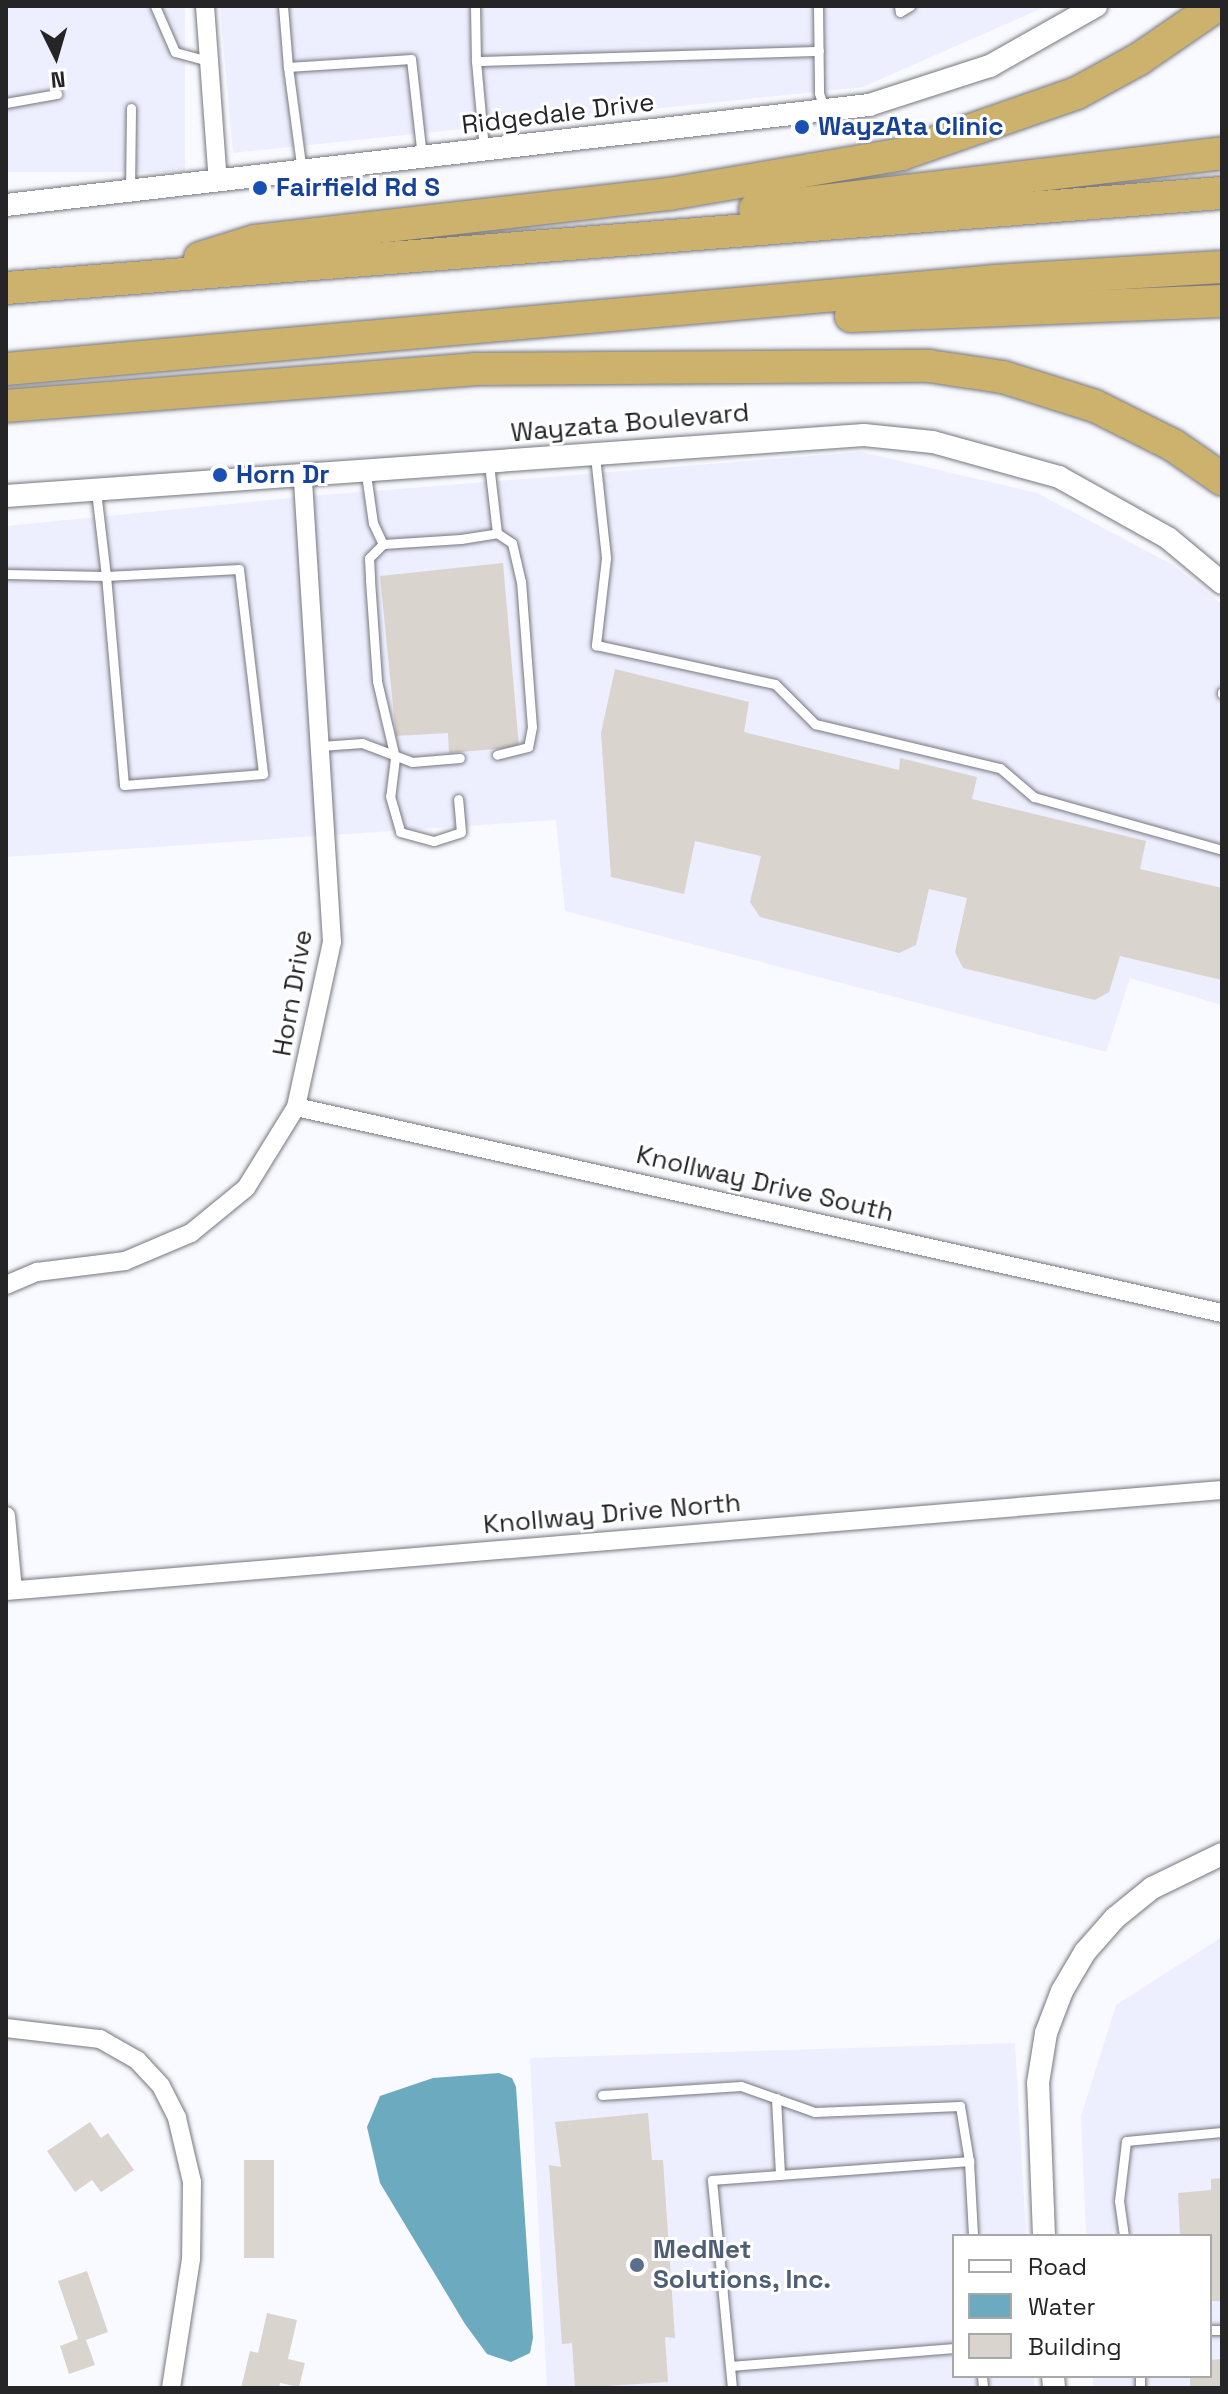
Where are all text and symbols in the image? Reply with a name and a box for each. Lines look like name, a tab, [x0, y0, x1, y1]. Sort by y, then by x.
north arrow	[16, 16, 96, 96]
text: N	[50, 65, 67, 94]
street label: Ridgedale Drive	[460, 87, 656, 141]
place label: WayzAta Clinic	[818, 111, 1003, 143]
marker: WayzAta Clinic	[793, 118, 811, 136]
place label: Fairfield Rd S	[276, 172, 440, 204]
marker: Fairfield Rd S	[251, 179, 269, 197]
street label: Wayzata Boulevard	[510, 397, 750, 449]
place label: Horn Dr	[236, 459, 329, 491]
marker: Horn Dr	[211, 466, 229, 484]
street label: Horn Drive	[267, 927, 319, 1059]
street label: Knollway Drive South	[633, 1139, 897, 1229]
street label: Knollway Drive North	[482, 1487, 742, 1541]
place label: MedNet Solutions, Inc.	[653, 2234, 832, 2296]
legend	[952, 2234, 1212, 2378]
text: Road	[1028, 2251, 1087, 2282]
marker: MedNet Solutions, Inc.	[628, 2256, 646, 2274]
text: Water	[1028, 2291, 1096, 2322]
text: Building	[1028, 2331, 1122, 2362]

